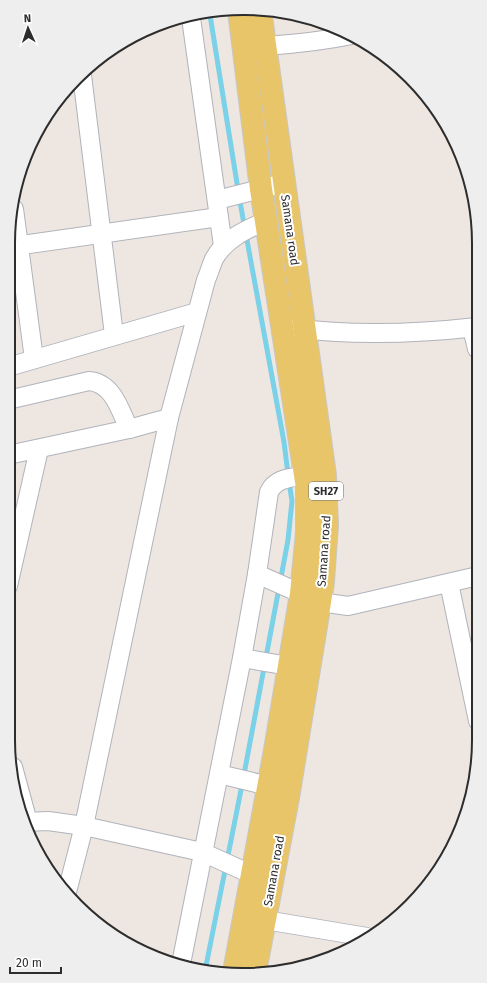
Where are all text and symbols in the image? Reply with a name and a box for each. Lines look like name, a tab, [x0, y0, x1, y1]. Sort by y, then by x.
north arrow	[8, 8, 48, 48]
text: N	[24, 12, 31, 25]
street label: Samana road	[278, 194, 302, 266]
road number: SH27	[309, 482, 343, 500]
street label: Samana road	[315, 515, 333, 587]
street label: Samana road	[261, 835, 287, 907]
scale bar	[10, 949, 61, 975]
text: 20 m	[16, 956, 42, 970]

